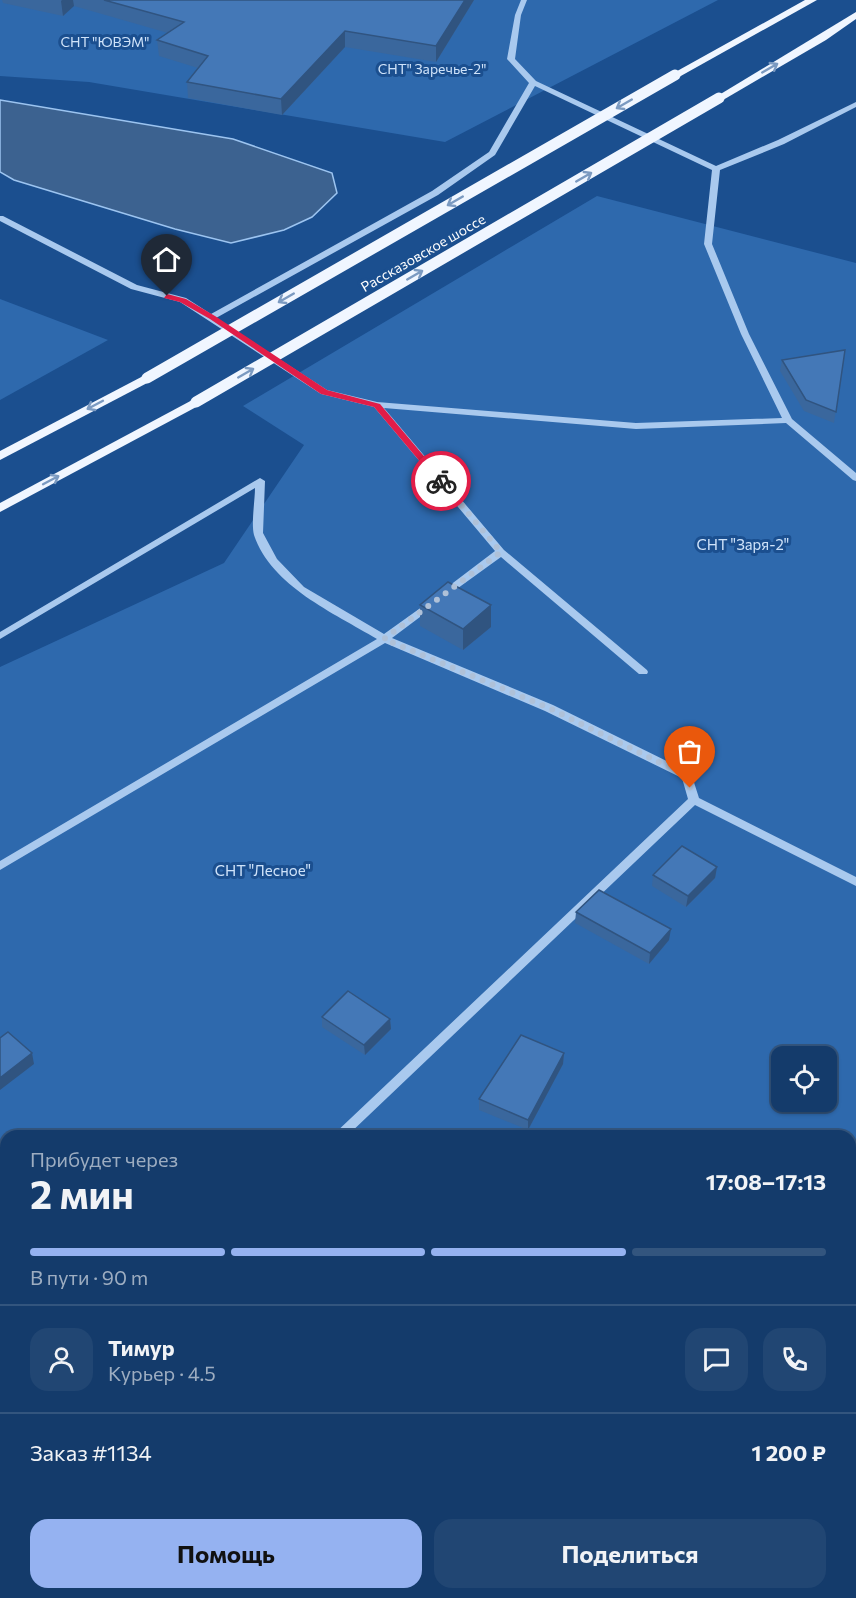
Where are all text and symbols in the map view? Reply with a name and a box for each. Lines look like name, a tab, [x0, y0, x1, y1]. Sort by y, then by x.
park label: СНТ "ЮВЭМ"	[60, 33, 150, 50]
park label: СНТ" Заречье-2"	[378, 60, 486, 77]
one-way arrow	[761, 62, 778, 74]
one-way arrow	[616, 98, 633, 110]
one-way arrow	[575, 170, 592, 182]
one-way arrow	[447, 195, 464, 207]
street label: Рассказовское шоссе	[357, 210, 488, 295]
pin	[141, 234, 192, 296]
icon: home	[150, 243, 183, 276]
one-way arrow	[406, 268, 423, 280]
one-way arrow	[278, 292, 295, 304]
one-way arrow	[237, 366, 254, 378]
one-way arrow	[87, 399, 104, 411]
courier	[411, 451, 471, 511]
icon: bike	[425, 465, 458, 498]
one-way arrow	[42, 474, 60, 485]
park label: СНТ "Заря-2"	[697, 535, 789, 553]
pin	[664, 726, 715, 788]
icon: bag	[673, 735, 706, 768]
park label: СНТ "Лесное"	[215, 861, 311, 879]
map controls	[771, 1046, 837, 1112]
button: locate	[771, 1046, 837, 1112]
text: Прибудет через	[30, 1147, 178, 1171]
text: 17:08–17:13	[706, 1168, 826, 1195]
text: 2 мин	[30, 1169, 134, 1217]
text: В пути · 90 m	[30, 1265, 148, 1289]
button: person	[30, 1328, 93, 1391]
button: chat	[685, 1328, 748, 1391]
button: phone	[763, 1328, 826, 1391]
text: Тимур	[108, 1334, 175, 1361]
text: Курьер · 4.5	[108, 1361, 216, 1385]
text: Заказ #1134	[30, 1439, 152, 1466]
text: 1 200 ₽	[752, 1439, 826, 1466]
button: Помощь	[30, 1519, 422, 1588]
button: Поделиться	[434, 1519, 826, 1588]

